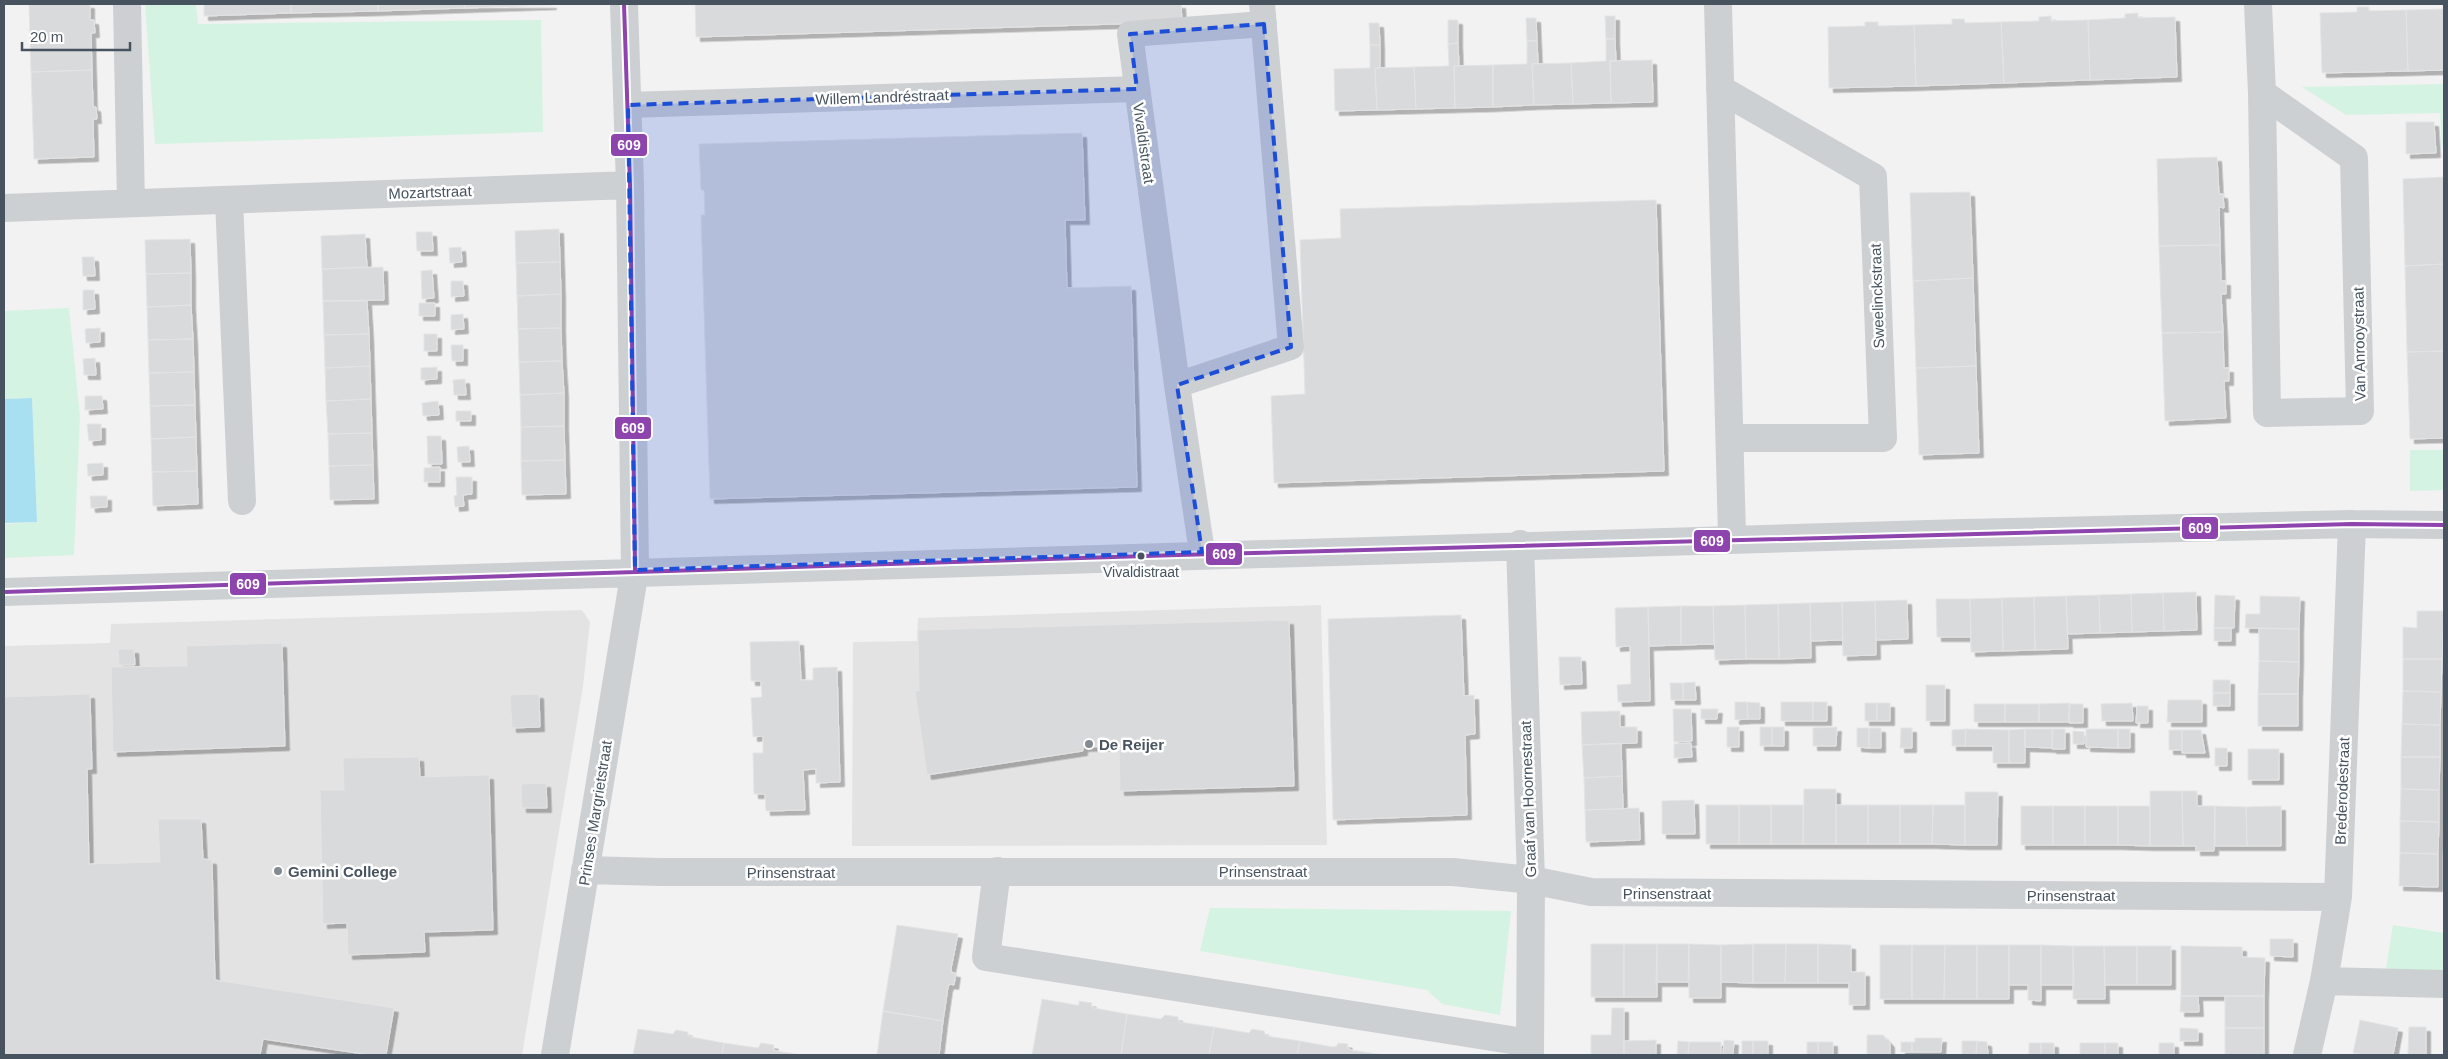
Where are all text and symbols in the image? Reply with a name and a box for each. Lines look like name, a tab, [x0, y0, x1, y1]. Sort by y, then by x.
scale bar	[22, 20, 130, 52]
text: 20 m	[30, 28, 63, 45]
street label: Willem Landréstraat	[815, 86, 950, 108]
street label: Vivaldistraat	[1130, 101, 1158, 185]
line badge: 609	[610, 133, 648, 157]
text: 609	[617, 137, 641, 153]
street label: Mozartstraat	[388, 182, 473, 202]
street label: Sweelinckstraat	[1867, 242, 1887, 349]
street label: Van Anrooystraat	[2349, 286, 2368, 401]
line badge: 609	[614, 416, 652, 440]
text: 609	[621, 420, 645, 436]
line badge: 609	[2181, 516, 2219, 540]
text: 609	[2188, 520, 2212, 536]
line badge: 609	[1693, 529, 1731, 553]
text: 609	[1700, 533, 1724, 549]
line badge: 609	[1205, 542, 1243, 566]
text: 609	[1212, 546, 1236, 562]
marker: Vivaldistraat	[1136, 551, 1146, 561]
place label: Vivaldistraat	[1103, 564, 1179, 580]
line badge: 609	[229, 572, 267, 596]
text: 609	[236, 576, 260, 592]
street label: Graaf van Hoornestraat	[1517, 720, 1539, 878]
place label: De Reijer	[1099, 736, 1164, 753]
street label: Brederodestraat	[2332, 736, 2352, 845]
street label: Prinses Margrietstraat	[575, 738, 615, 887]
marker: De Reijer	[1083, 738, 1095, 750]
place label: Gemini College	[288, 863, 397, 880]
street label: Prinsenstraat	[1219, 863, 1308, 880]
street label: Prinsenstraat	[747, 864, 836, 881]
marker: Gemini College	[272, 865, 284, 877]
street label: Prinsenstraat	[1623, 885, 1712, 902]
street label: Prinsenstraat	[2027, 887, 2116, 904]

